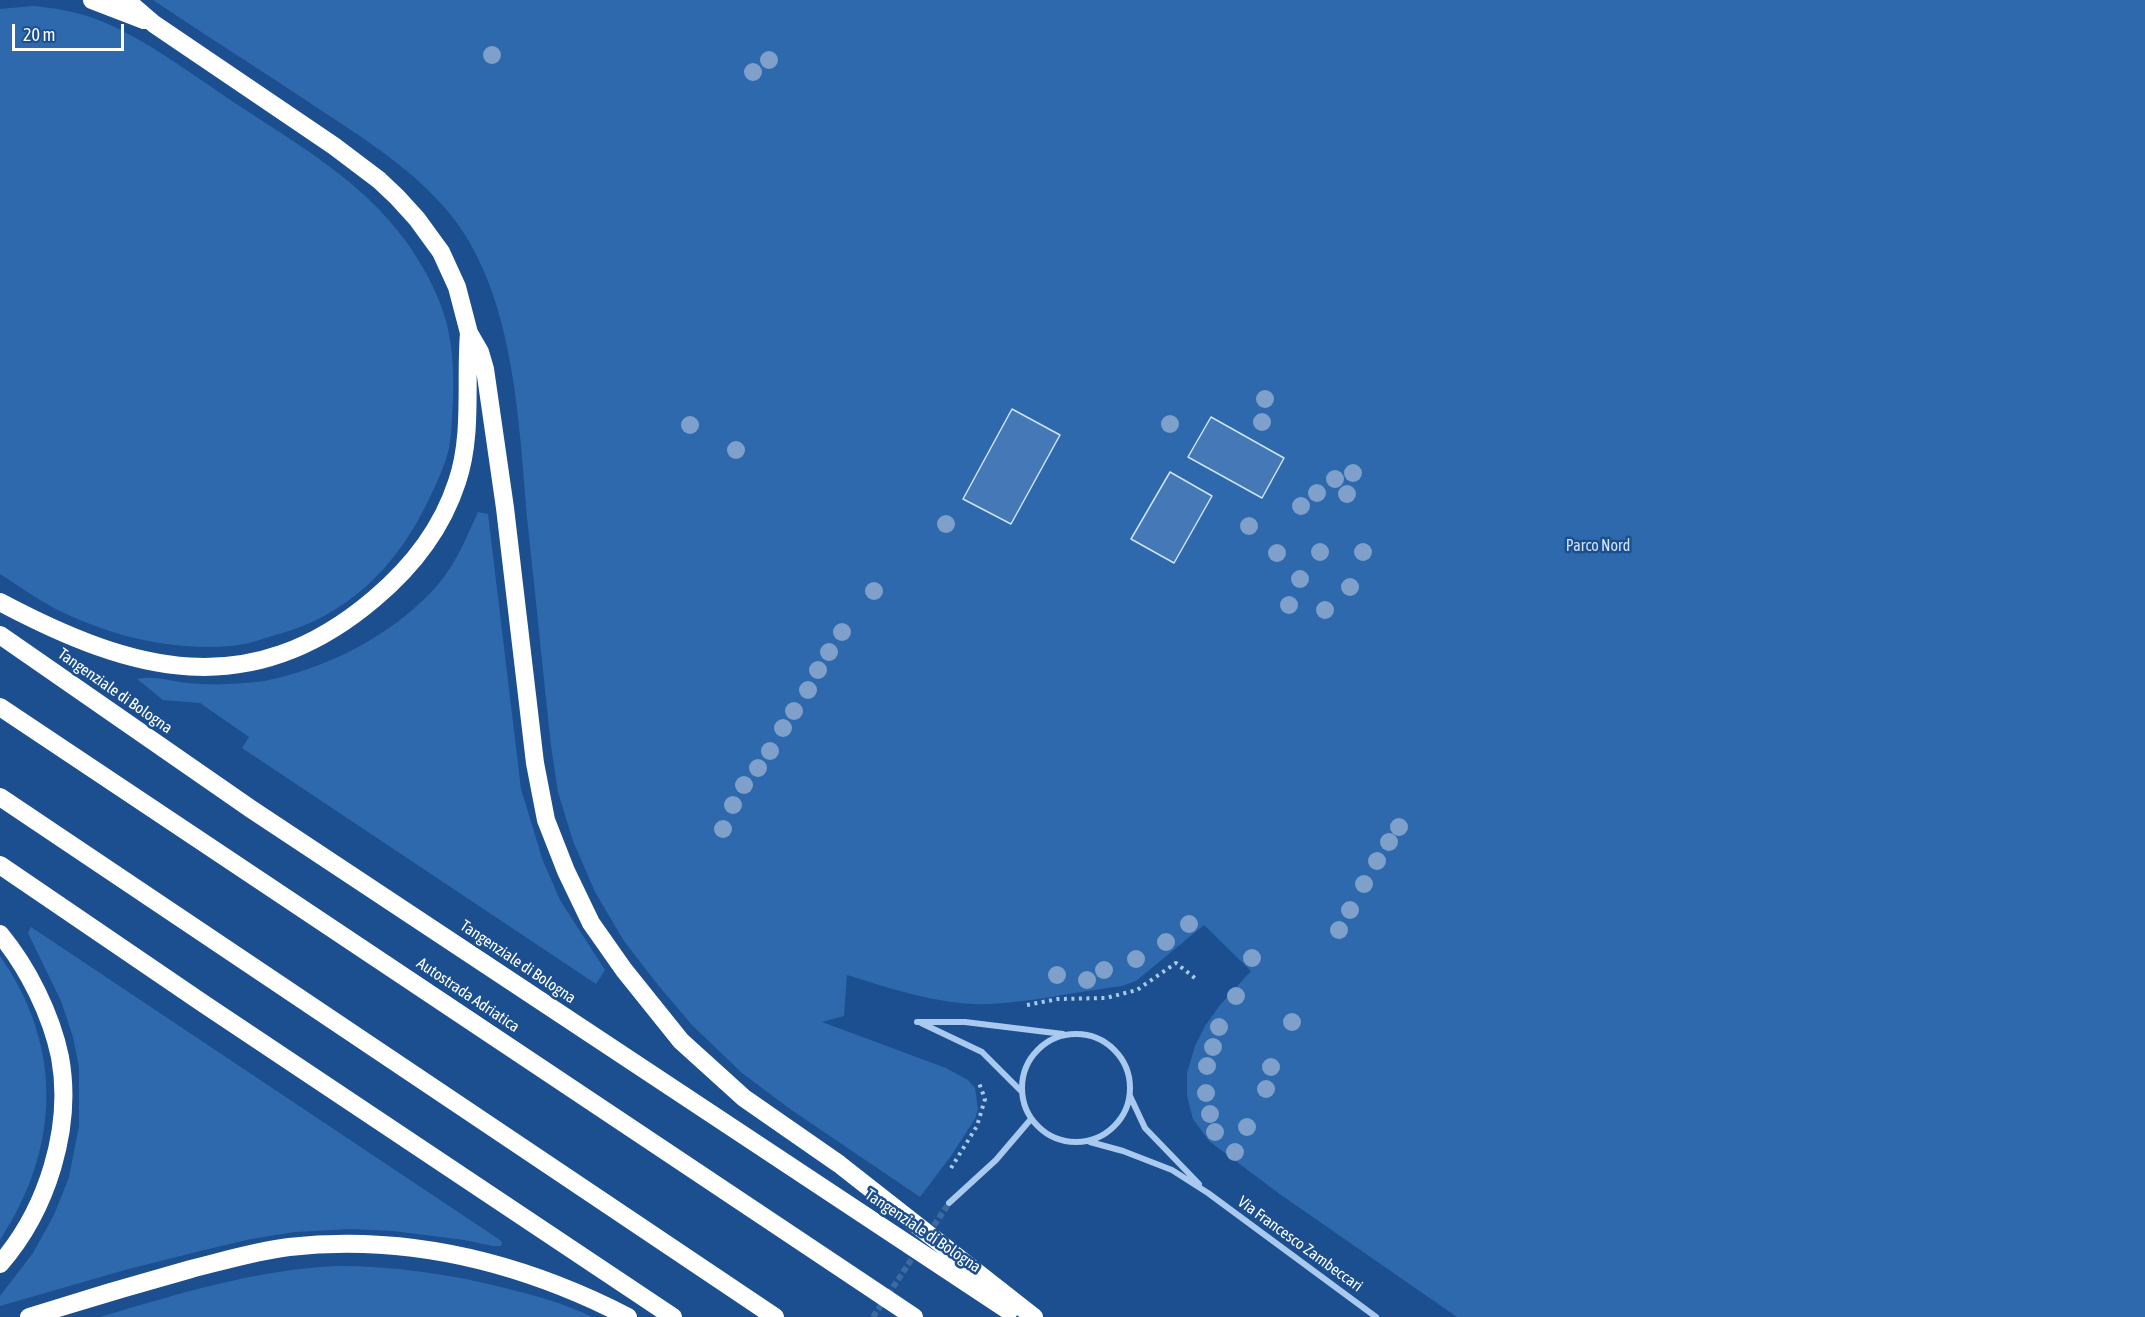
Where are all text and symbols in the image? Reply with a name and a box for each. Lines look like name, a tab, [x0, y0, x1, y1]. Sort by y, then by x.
scale bar	[15, 12, 128, 50]
text: 20 m	[23, 24, 55, 45]
park label: Parco Nord	[1566, 536, 1630, 556]
street label: Tangenziale di Bologna	[54, 644, 176, 738]
street label: Tangenziale di Bologna	[457, 916, 579, 1008]
street label: Autostrada Adriatica	[413, 954, 523, 1036]
street label: Tangenziale di Bologna	[862, 1185, 984, 1277]
street label: Via Francesco Zambeccari	[1234, 1192, 1366, 1296]

